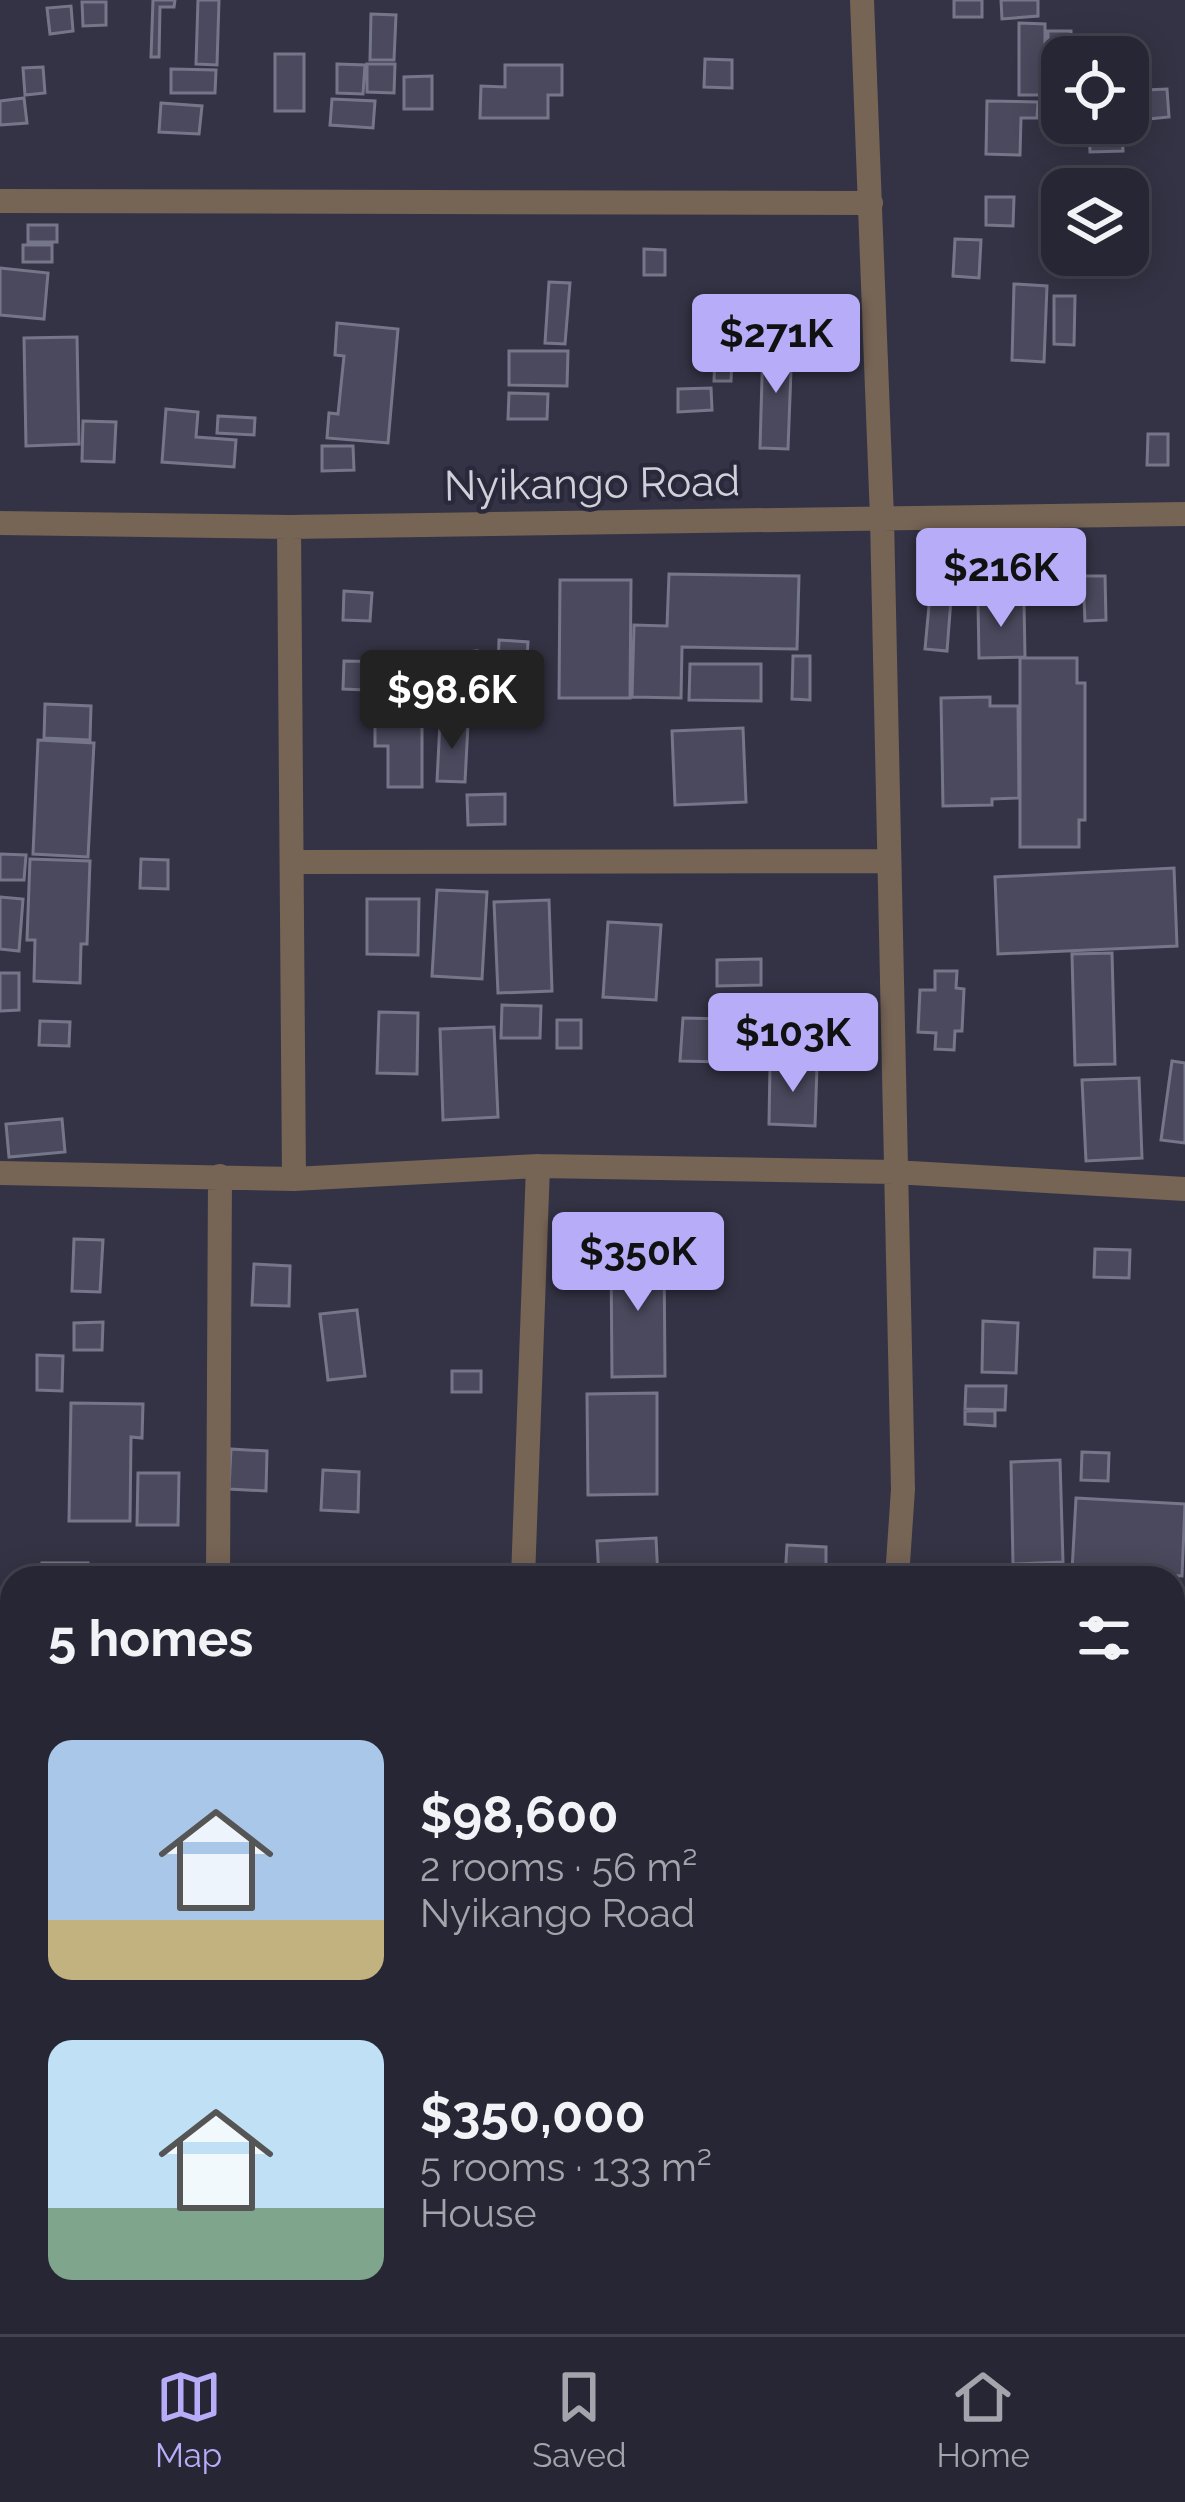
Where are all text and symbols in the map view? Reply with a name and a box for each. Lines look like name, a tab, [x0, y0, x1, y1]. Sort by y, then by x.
map controls	[1041, 36, 1149, 276]
button: locate	[1041, 36, 1149, 144]
button: layers	[1041, 168, 1149, 276]
pin: $271K	[692, 294, 860, 396]
text: $271K	[719, 310, 833, 356]
street label: Nyikango Road	[443, 456, 741, 511]
pin: $216K	[917, 528, 1085, 630]
text: $216K	[943, 544, 1059, 590]
pin: $98.6K	[354, 650, 550, 752]
text: $98.6K	[387, 666, 517, 712]
pin: $103K	[709, 993, 877, 1095]
text: $103K	[735, 1009, 851, 1055]
pin: $350K	[554, 1212, 722, 1314]
text: $350K	[579, 1228, 697, 1274]
icon: filters	[1071, 1605, 1137, 1671]
text: 5 homes	[48, 1608, 253, 1668]
text: $98,600	[420, 1784, 619, 1844]
icon: home	[144, 1788, 288, 1932]
text: 2 rooms · 56 m²	[420, 1844, 697, 1890]
text: Nyikango Road	[420, 1890, 695, 1936]
text: $350,000	[420, 2084, 646, 2144]
icon: home	[144, 2088, 288, 2232]
text: 5 rooms · 133 m²	[420, 2144, 712, 2190]
text: House	[420, 2190, 537, 2236]
tab: Map	[155, 2364, 222, 2475]
tab: Saved	[532, 2364, 627, 2475]
tab: Home	[937, 2364, 1030, 2475]

